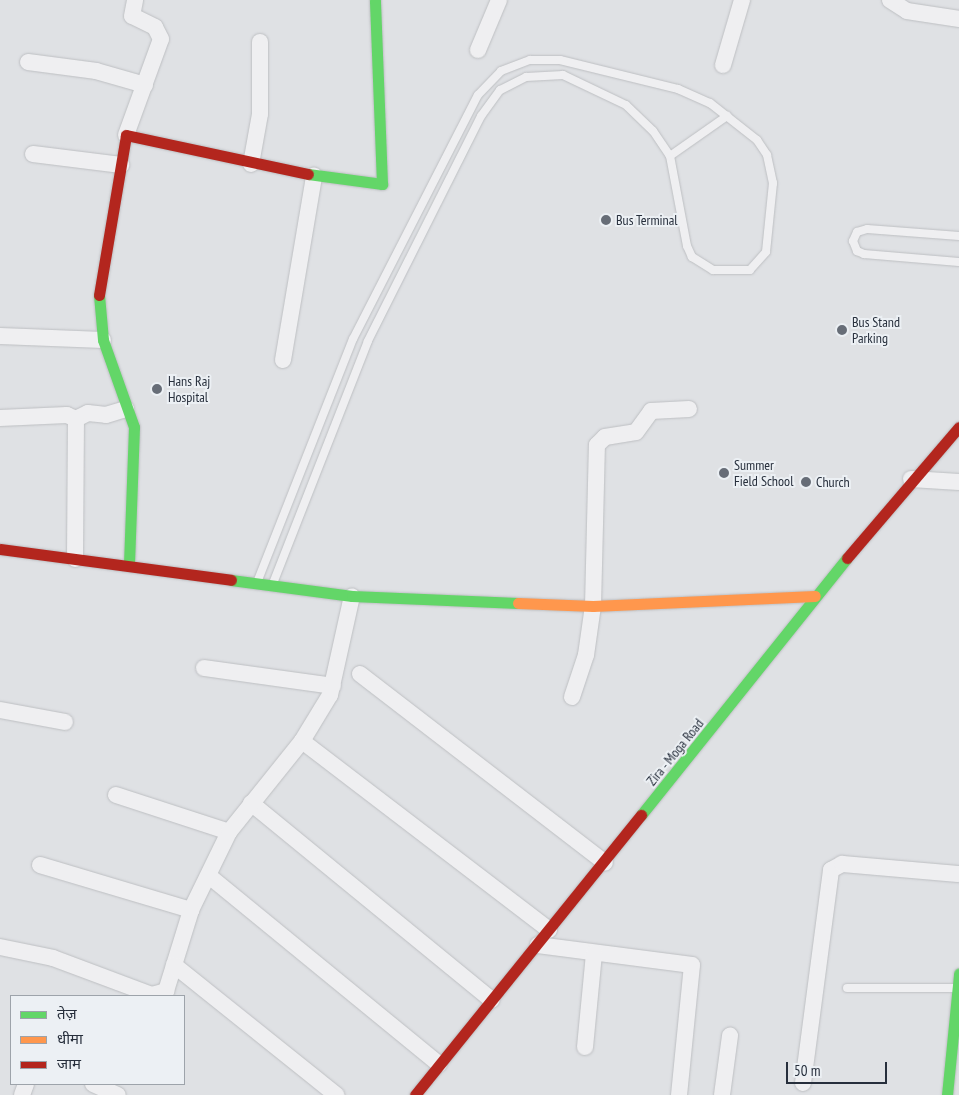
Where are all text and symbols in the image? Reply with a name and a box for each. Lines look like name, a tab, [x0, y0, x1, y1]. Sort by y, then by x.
place label: Bus Terminal	[616, 212, 678, 228]
marker: Bus Terminal	[600, 214, 612, 226]
place label: Bus Stand Parking	[852, 314, 900, 347]
marker: Bus Stand Parking	[836, 324, 848, 336]
place label: Hans Raj Hospital	[168, 373, 210, 406]
marker: Hans Raj Hospital	[150, 382, 164, 396]
place label: Summer Field School	[734, 457, 793, 490]
marker: Summer Field School	[718, 467, 730, 479]
place label: Church	[816, 474, 850, 490]
marker: Church	[800, 476, 812, 488]
street label: Zira - Moga Road	[643, 715, 707, 789]
legend	[10, 995, 185, 1085]
text: तेज़	[57, 1004, 77, 1023]
text: धीमा	[57, 1029, 83, 1048]
scale bar	[789, 1052, 890, 1084]
text: जाम	[57, 1054, 81, 1073]
text: 50 m	[794, 1061, 820, 1080]

